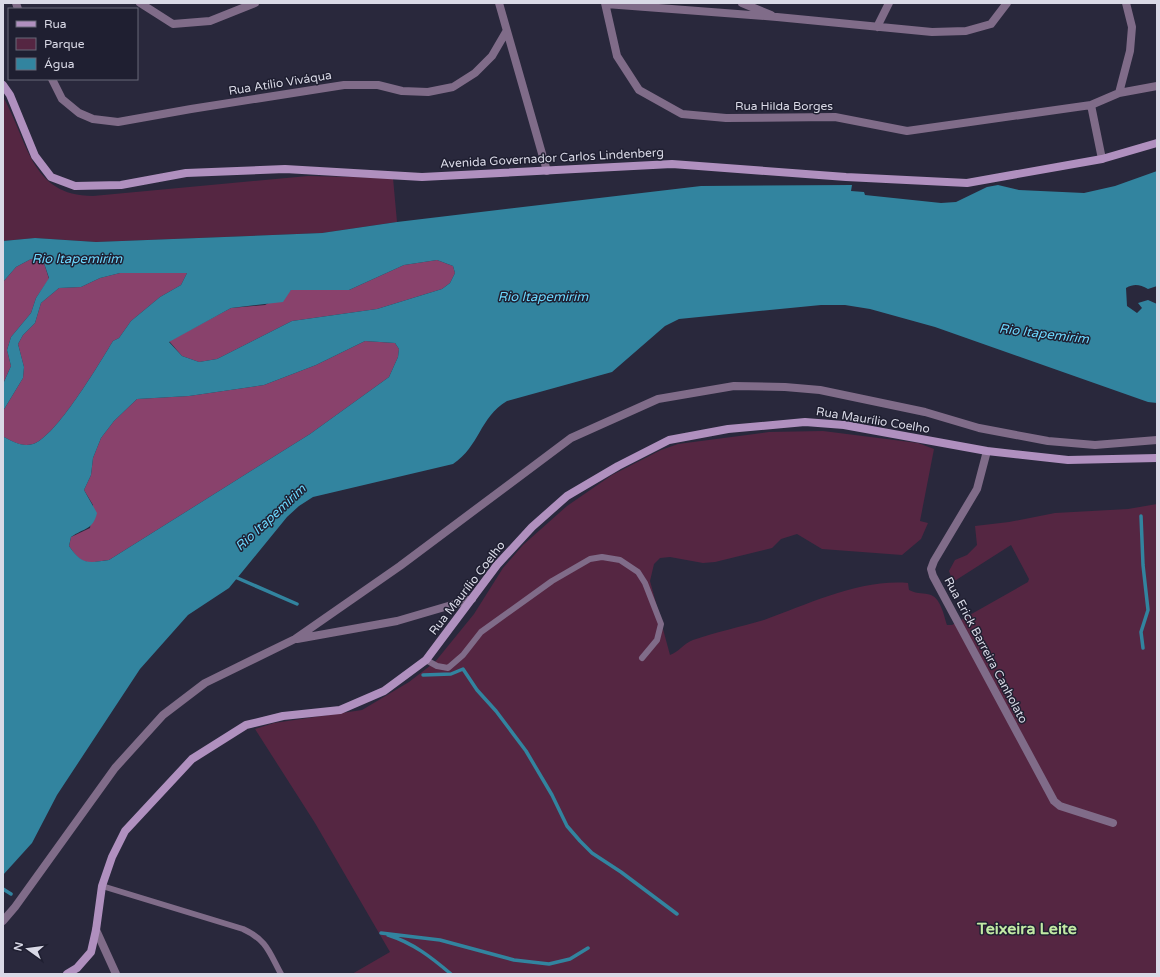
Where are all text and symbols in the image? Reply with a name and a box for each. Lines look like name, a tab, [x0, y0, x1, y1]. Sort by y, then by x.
legend	[8, 8, 138, 80]
text: Rua	[44, 17, 67, 31]
text: Parque	[44, 37, 85, 51]
text: Água	[44, 57, 74, 71]
street label: Rua Atílio Viváqua	[227, 68, 333, 98]
street label: Rua Hilda Borges	[735, 99, 833, 113]
street label: Avenida Governador Carlos Lindenberg	[440, 145, 664, 171]
water label: Rio Itapemirim	[32, 251, 123, 267]
water label: Rio Itapemirim	[498, 289, 589, 305]
water label: Rio Itapemirim	[998, 321, 1091, 348]
street label: Rua Maurílio Coelho	[815, 404, 931, 436]
water label: Rio Itapemirim	[232, 480, 310, 554]
street label: Rua Maurílio Coelho	[426, 538, 508, 638]
street label: Rua Erick Barreira Canholato	[941, 574, 1031, 726]
district label: Teixeira Leite	[976, 919, 1077, 939]
north arrow	[8, 929, 48, 969]
text: N	[11, 941, 26, 953]

